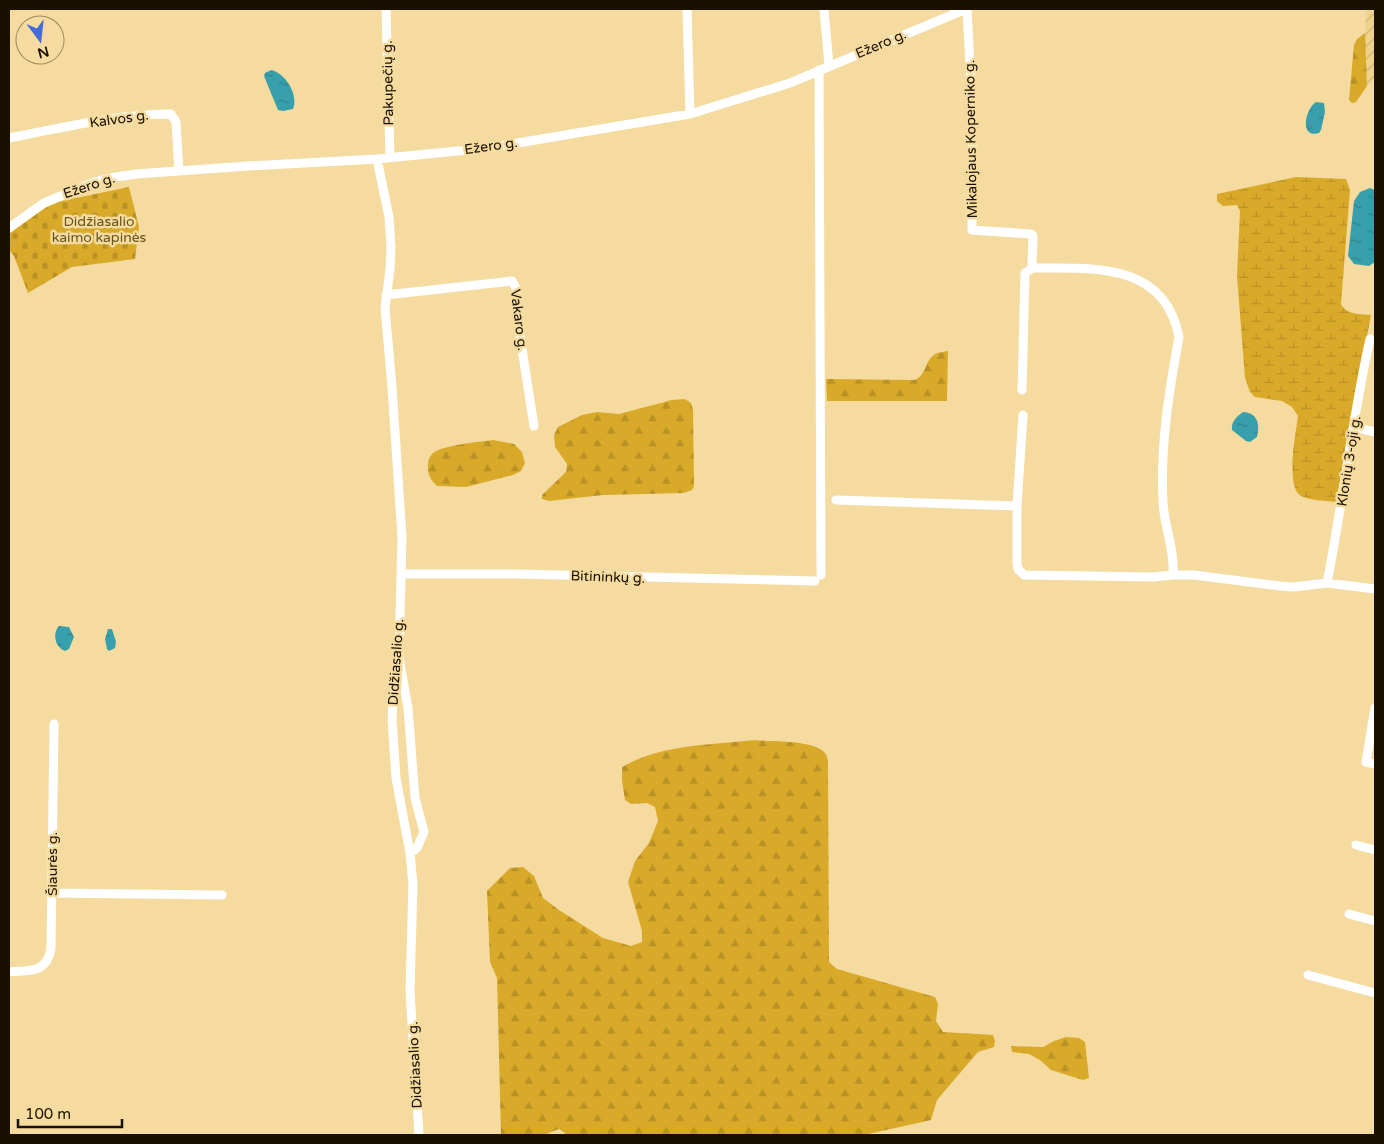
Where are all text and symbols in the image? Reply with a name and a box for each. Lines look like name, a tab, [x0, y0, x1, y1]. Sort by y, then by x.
north arrow	[15, 15, 65, 65]
street label: Ežero g.	[853, 26, 909, 62]
street label: Pakupečių g.	[379, 40, 397, 126]
text: N	[36, 42, 51, 62]
street label: Mikalojaus Koperniko g.	[961, 60, 981, 218]
street label: Kalvos g.	[88, 106, 150, 132]
street label: Ežero g.	[463, 134, 519, 158]
street label: Ežero g.	[61, 170, 117, 202]
park label: Didžiasalio kaimo kapinės	[52, 213, 147, 246]
street label: Vakaro g.	[507, 288, 531, 352]
street label: Klonių 3-oji g.	[1333, 414, 1365, 508]
street label: Bitininkų g.	[570, 567, 646, 587]
street label: Didžiasalio g.	[384, 618, 408, 706]
street label: Šiaurės g.	[44, 832, 61, 896]
street label: Didžiasalio g.	[404, 1021, 426, 1109]
scale bar	[18, 1096, 121, 1128]
text: 100 m	[25, 1105, 71, 1123]

